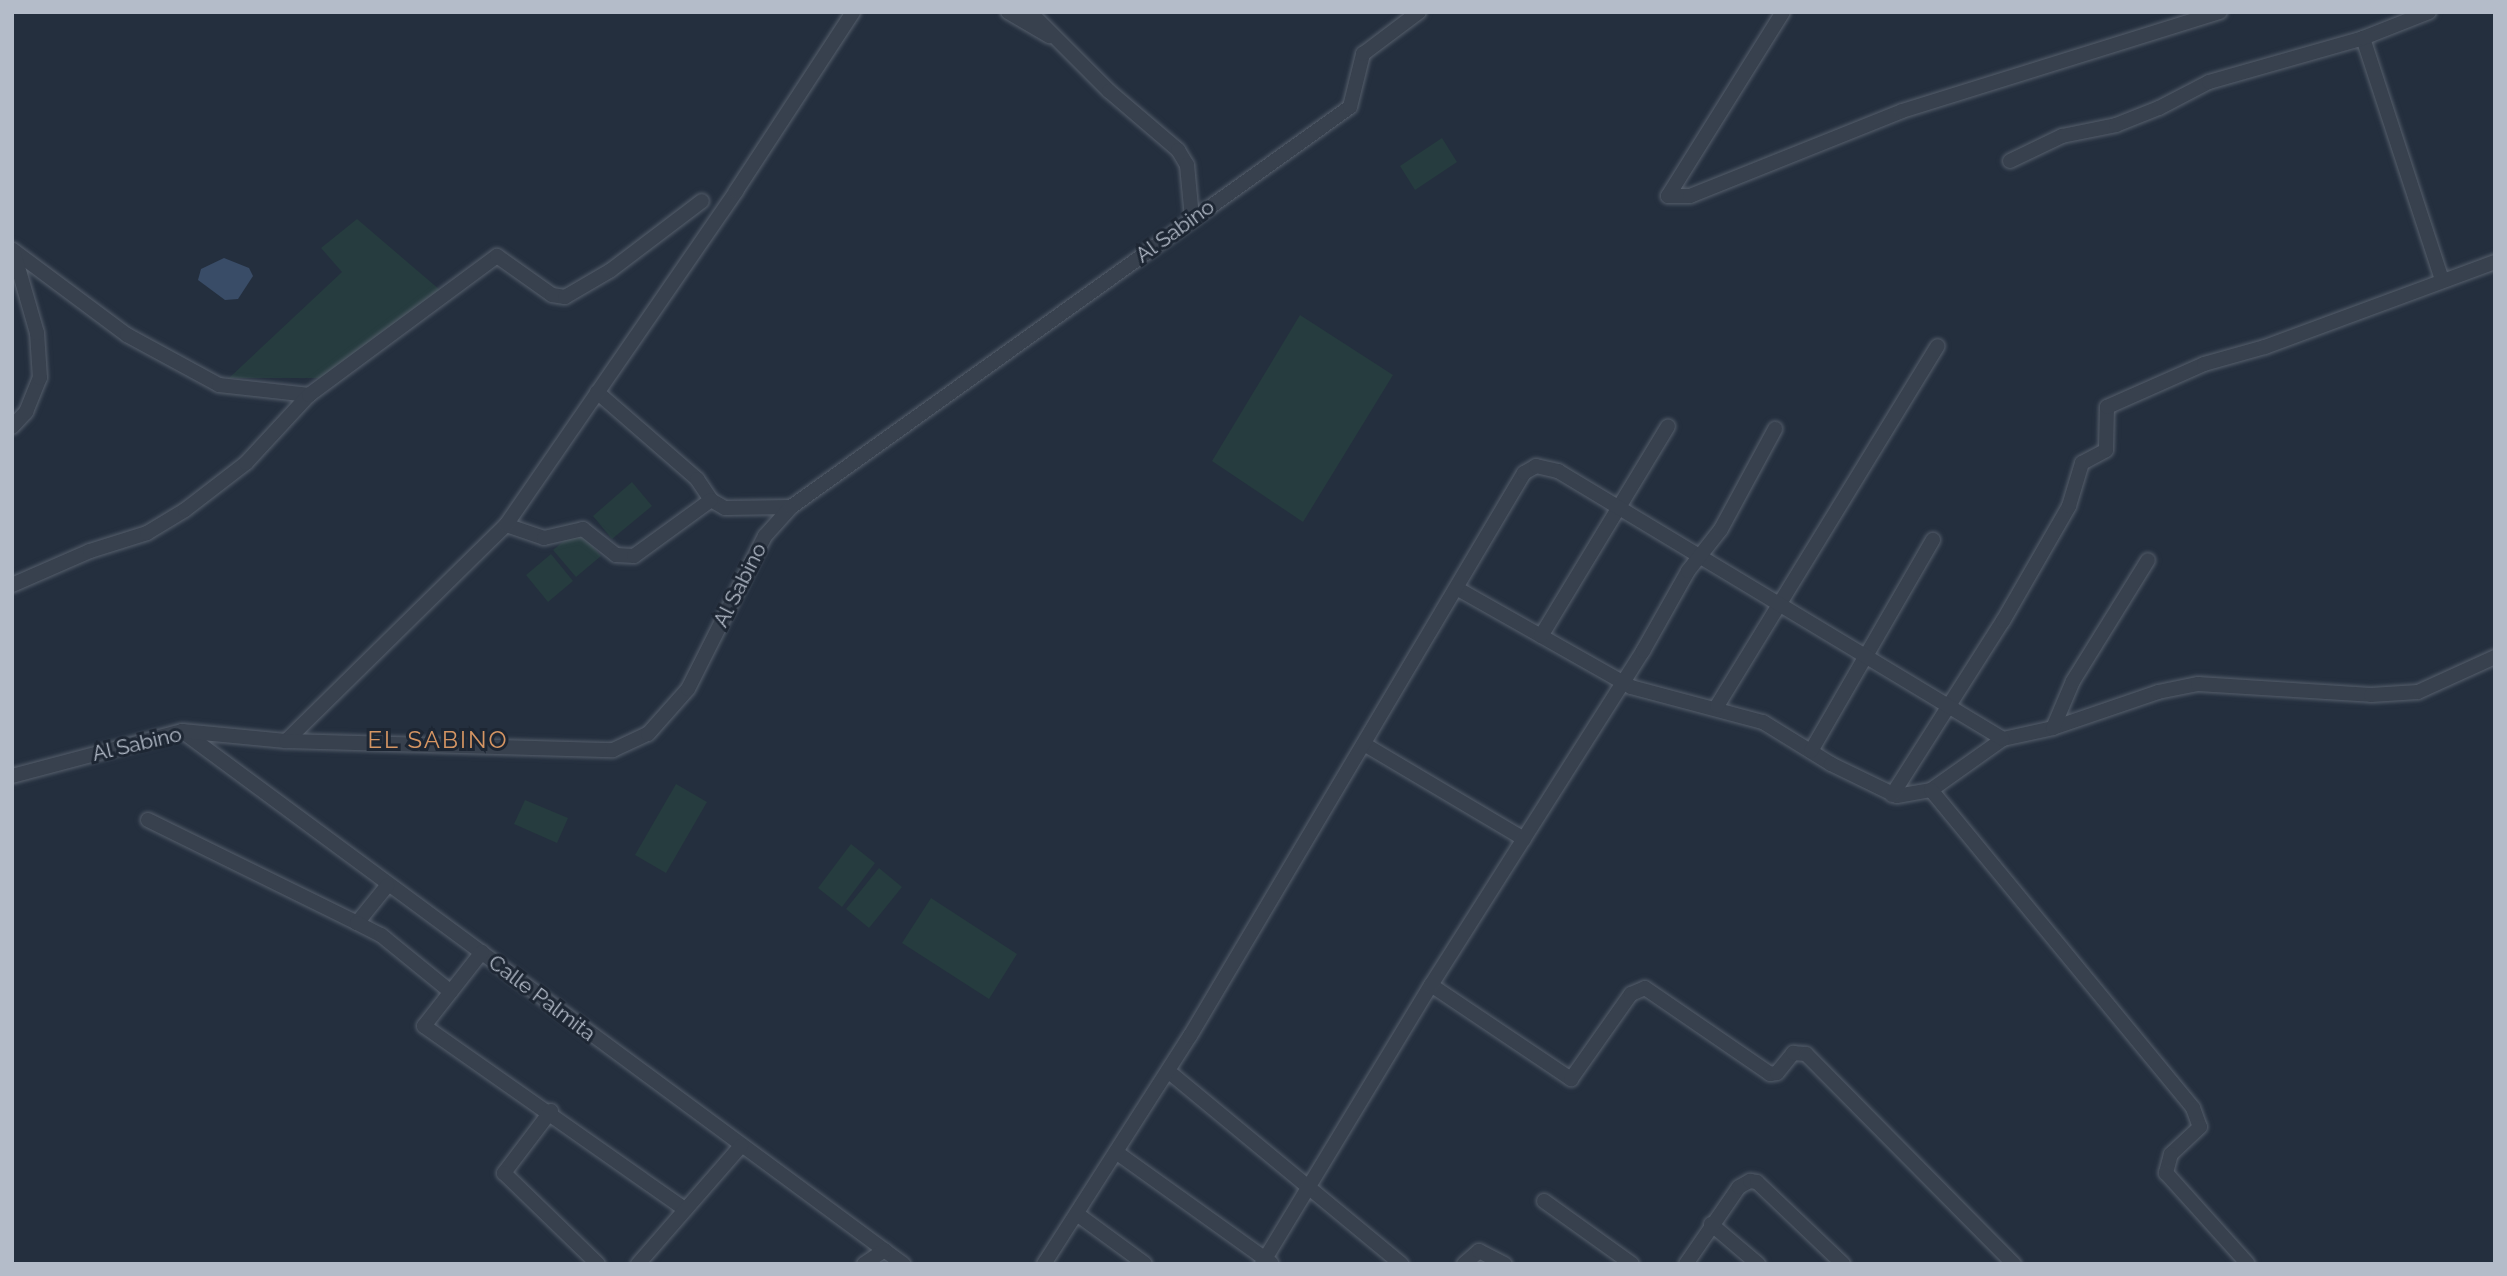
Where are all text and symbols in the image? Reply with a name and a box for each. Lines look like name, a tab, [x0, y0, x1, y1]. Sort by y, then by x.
street label: Al Sabino	[1130, 194, 1220, 268]
street label: Al Sabino	[708, 538, 772, 632]
street label: Al Sabino	[89, 721, 185, 767]
district label: EL SABINO	[368, 726, 508, 754]
street label: Calle Palmita	[484, 950, 600, 1046]

